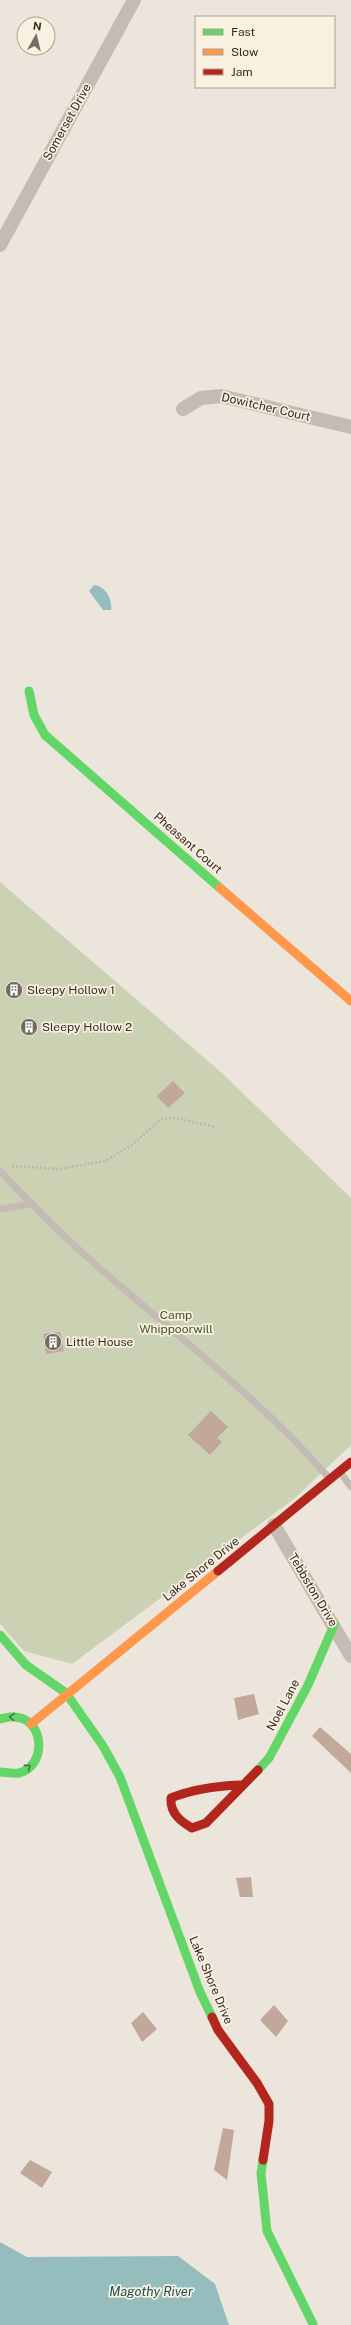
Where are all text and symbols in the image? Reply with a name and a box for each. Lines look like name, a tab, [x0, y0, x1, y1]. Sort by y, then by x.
north arrow	[16, 16, 56, 56]
legend	[195, 16, 335, 88]
text: N	[32, 20, 42, 33]
text: Fast	[231, 25, 256, 39]
text: Slow	[231, 45, 259, 59]
text: Jam	[231, 65, 253, 79]
street label: Somerset Drive	[40, 81, 94, 163]
street label: Dowitcher Court	[220, 390, 312, 424]
street label: Pheasant Court	[151, 809, 225, 877]
building icon: Sleepy Hollow 1	[4, 980, 24, 1000]
place label: Sleepy Hollow 1	[27, 983, 115, 997]
building icon: Sleepy Hollow 2	[19, 1017, 39, 1037]
place label: Sleepy Hollow 2	[42, 1020, 132, 1034]
park label: Camp Whippoorwill	[139, 1308, 213, 1336]
building icon: Little House	[43, 1332, 63, 1352]
place label: Little House	[66, 1335, 134, 1349]
street label: Lake Shore Drive	[160, 1534, 242, 1604]
street label: Tebbston Drive	[286, 1551, 341, 1629]
street label: Noel Lane	[264, 1677, 302, 1733]
one-way arrow	[9, 1713, 15, 1721]
one-way arrow	[24, 1765, 31, 1772]
street label: Lake Shore Drive	[186, 1934, 236, 2026]
water label: Magothy River	[109, 2284, 193, 2299]

